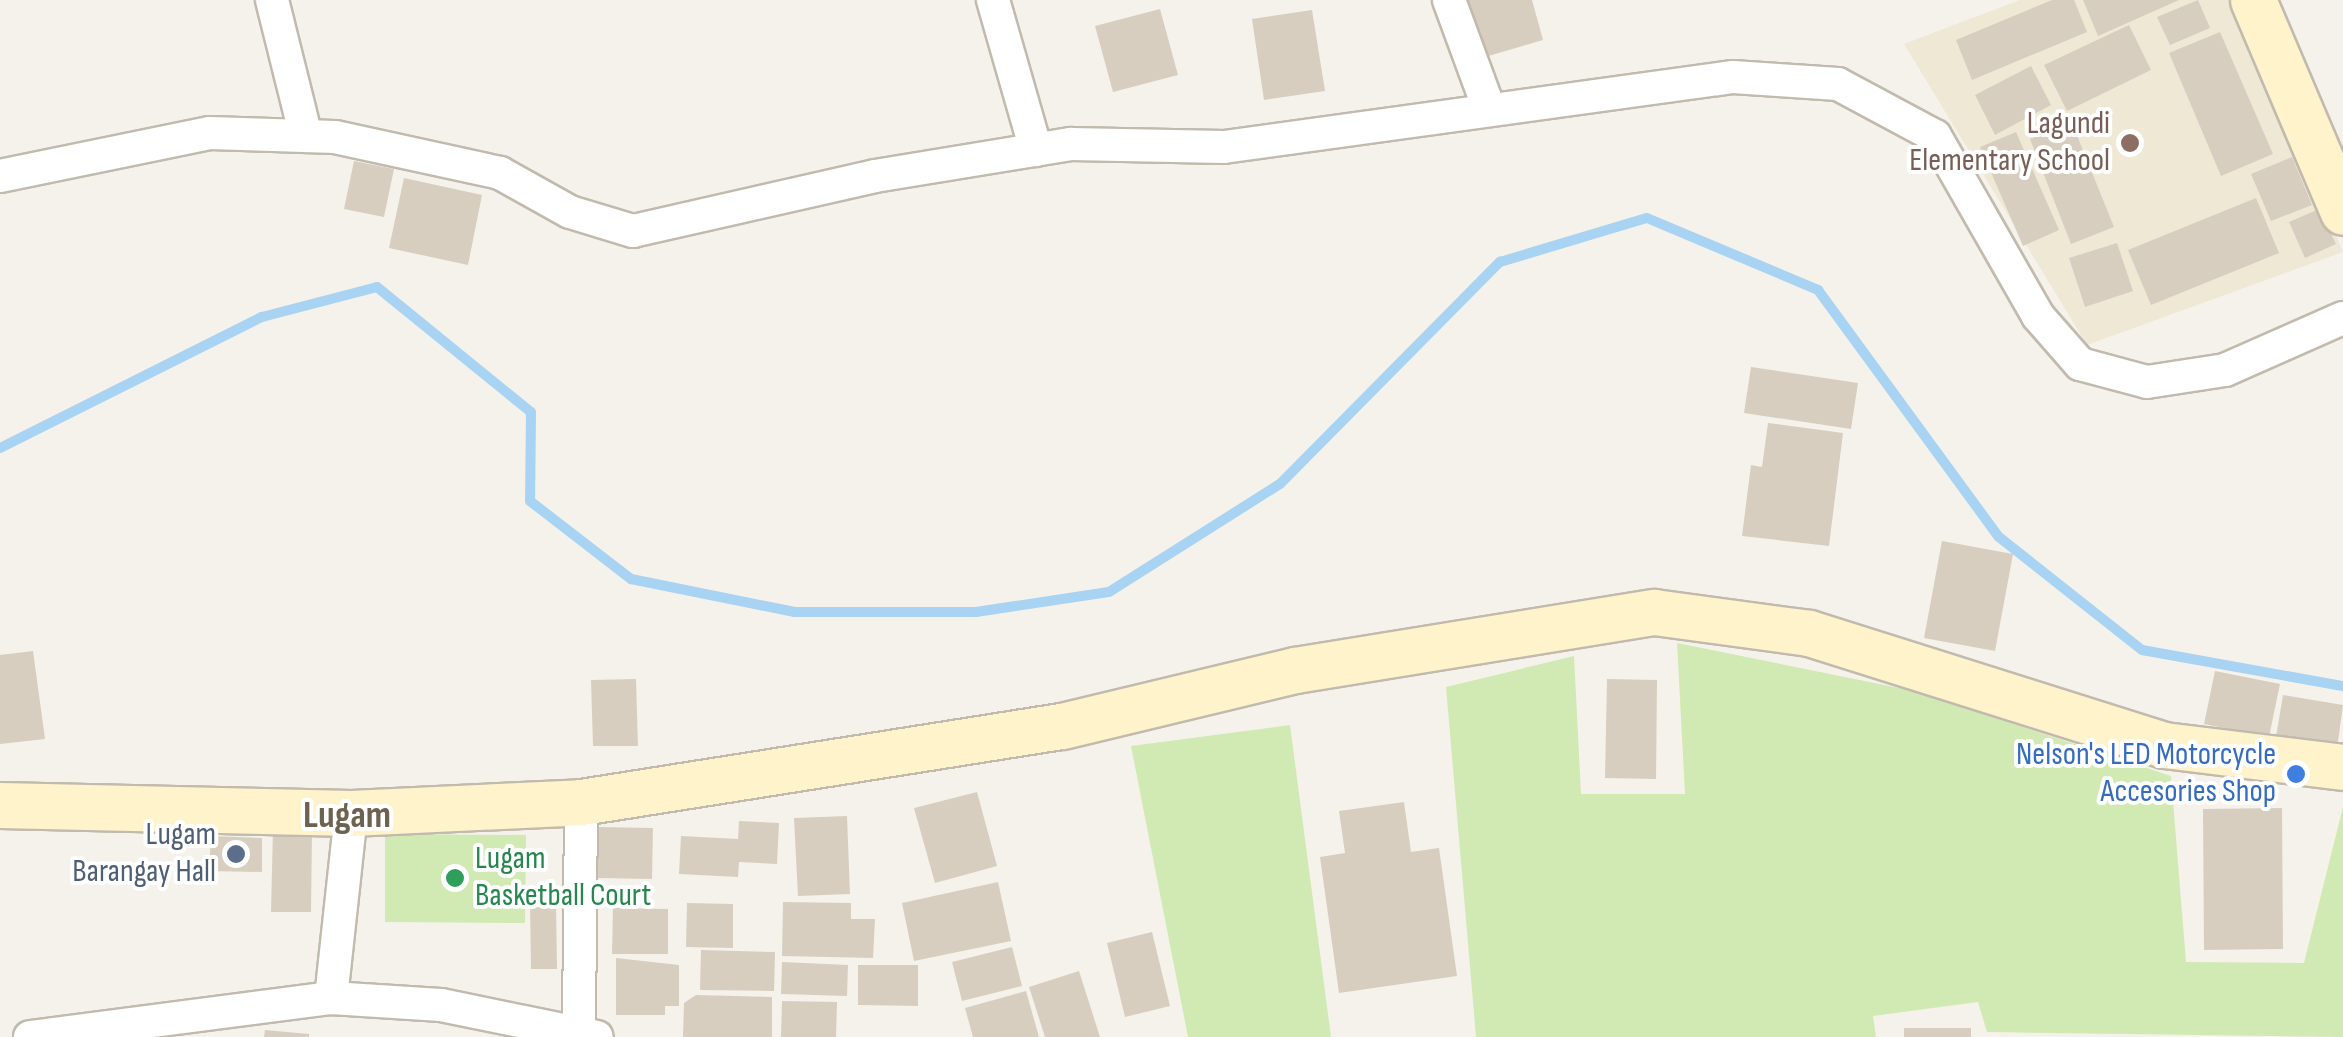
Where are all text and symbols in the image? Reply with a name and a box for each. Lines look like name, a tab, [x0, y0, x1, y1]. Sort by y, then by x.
place label: Lagundi Elementary School	[1909, 106, 2110, 181]
marker: Lagundi Elementary School	[2119, 132, 2141, 154]
place label: Nelson's LED Motorcycle Accesories Shop	[2016, 737, 2276, 812]
marker: Nelson's LED Motorcycle Accesories Shop	[2285, 763, 2307, 785]
district label: Lugam	[303, 793, 391, 839]
place label: Lugam Barangay Hall	[72, 817, 216, 892]
place label: Lugam Basketball Court	[475, 841, 651, 916]
marker: Lugam Barangay Hall	[225, 843, 247, 865]
marker: Lugam Basketball Court	[444, 867, 466, 889]

